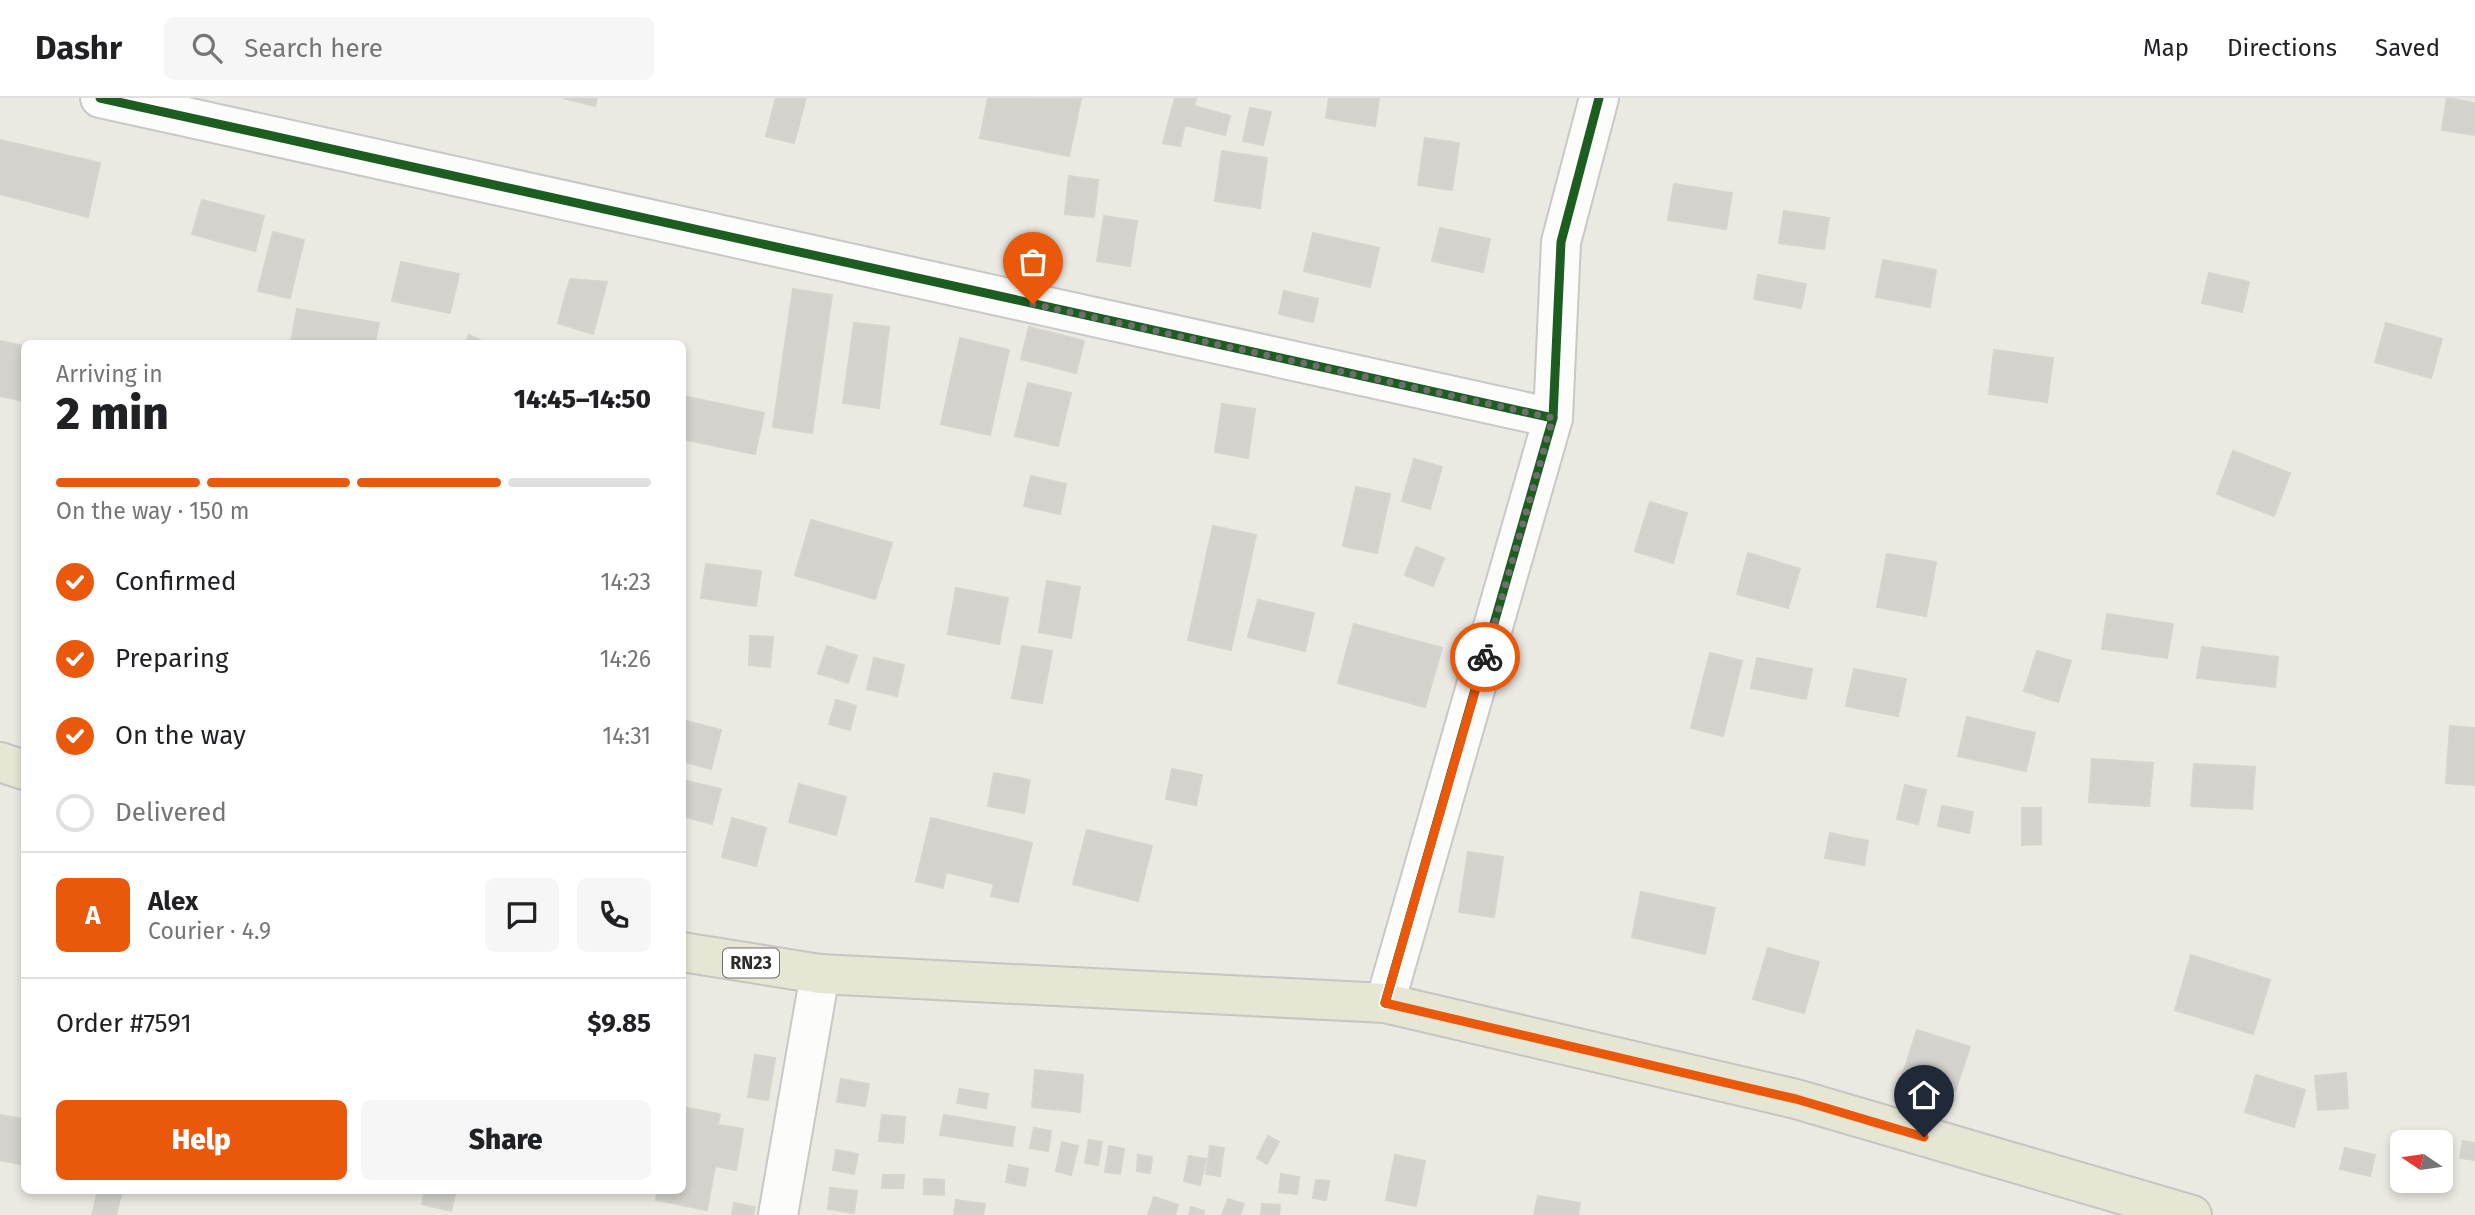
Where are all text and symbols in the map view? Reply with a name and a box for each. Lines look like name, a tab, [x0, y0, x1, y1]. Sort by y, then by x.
search box	[164, 17, 654, 80]
text: Dashr	[35, 28, 122, 68]
icon: search	[188, 29, 226, 67]
text: Search here	[244, 33, 383, 64]
text: Map	[2143, 34, 2189, 62]
text: Directions	[2227, 34, 2337, 62]
text: Saved	[2375, 34, 2440, 62]
pin	[1003, 232, 1063, 304]
icon: bag	[1014, 243, 1052, 281]
text: Arriving in	[56, 360, 163, 388]
text: 14:45–14:50	[514, 384, 651, 415]
text: 2 min	[56, 386, 169, 441]
text: On the way · 150 m	[56, 497, 249, 525]
icon: check	[56, 563, 94, 601]
text: Confirmed	[115, 566, 236, 597]
text: 14:23	[601, 568, 651, 596]
courier	[1450, 622, 1520, 692]
icon: bike	[1466, 638, 1504, 676]
icon: check	[56, 640, 94, 678]
text: Preparing	[115, 643, 228, 674]
text: 14:26	[600, 645, 651, 673]
icon: check	[56, 717, 94, 755]
text: On the way	[115, 720, 246, 751]
text: 14:31	[602, 722, 651, 750]
text: Delivered	[115, 797, 227, 828]
button: chat	[485, 878, 559, 952]
button: phone	[577, 878, 651, 952]
text: Alex	[148, 886, 198, 917]
text: A	[85, 900, 101, 931]
text: Courier · 4.9	[148, 917, 271, 945]
road number: RN23	[723, 948, 779, 978]
text: Order #7591	[56, 1008, 192, 1039]
text: $9.85	[587, 1008, 651, 1039]
pin	[1894, 1065, 1954, 1137]
icon: home	[1905, 1076, 1943, 1114]
button: Help	[56, 1100, 347, 1180]
button: Share	[361, 1100, 651, 1180]
north arrow	[2390, 1130, 2454, 1194]
map controls	[2390, 1130, 2453, 1193]

